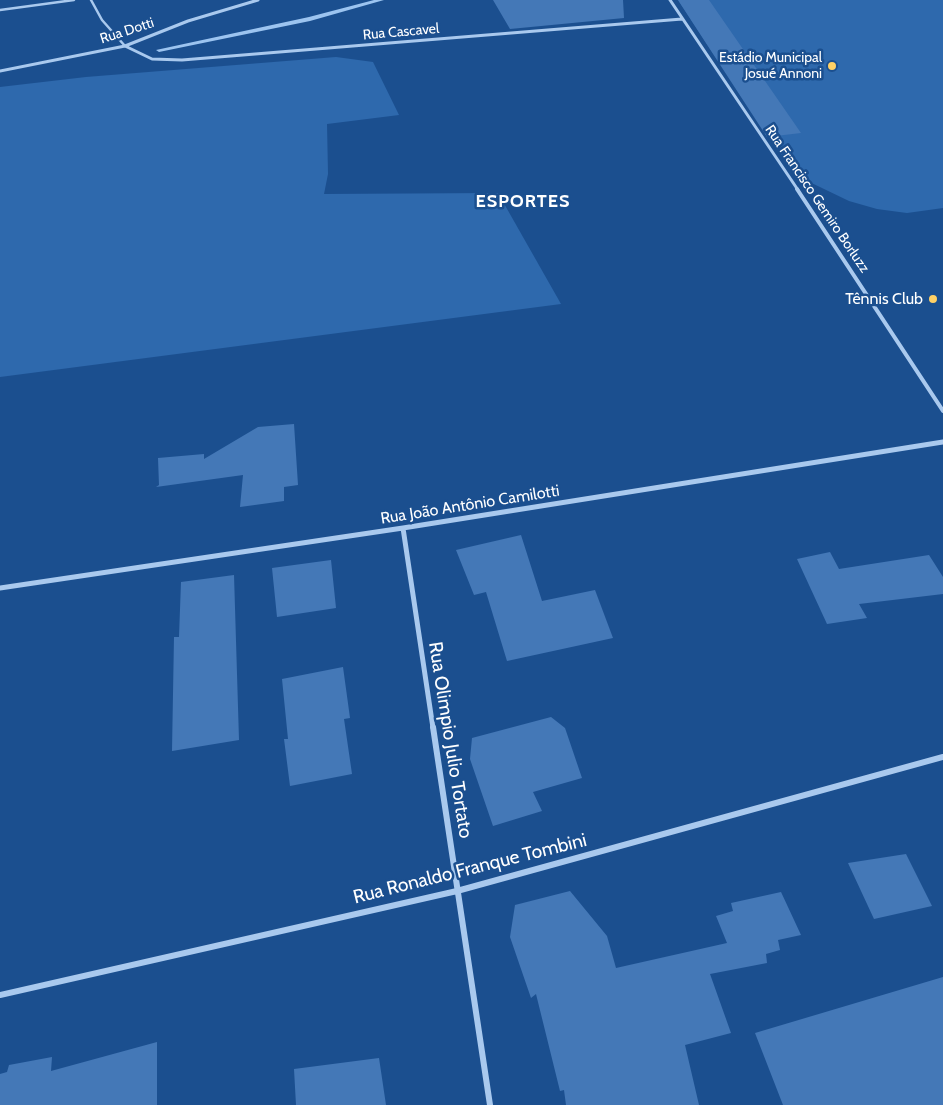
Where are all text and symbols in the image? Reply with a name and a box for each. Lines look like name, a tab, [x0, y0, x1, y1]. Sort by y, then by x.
street label: Rua Dotti	[98, 14, 156, 48]
street label: Rua Cascavel	[362, 20, 440, 44]
place label: Estádio Municipal Josué Annoni	[719, 50, 822, 82]
marker: Estádio Municipal Josué Annoni	[826, 60, 838, 72]
street label: Rua Francisco Gemiro Borluzz	[761, 122, 873, 276]
district label: ESPORTES	[475, 191, 571, 213]
place label: Tênnis Club	[845, 289, 923, 309]
marker: Tênnis Club	[927, 293, 939, 305]
street label: Rua João Antônio Camilotti	[379, 481, 561, 529]
street label: Rua Olimpio Julio Tortato	[423, 640, 477, 840]
street label: Rua Ronaldo Franque Tombini	[351, 829, 589, 909]

